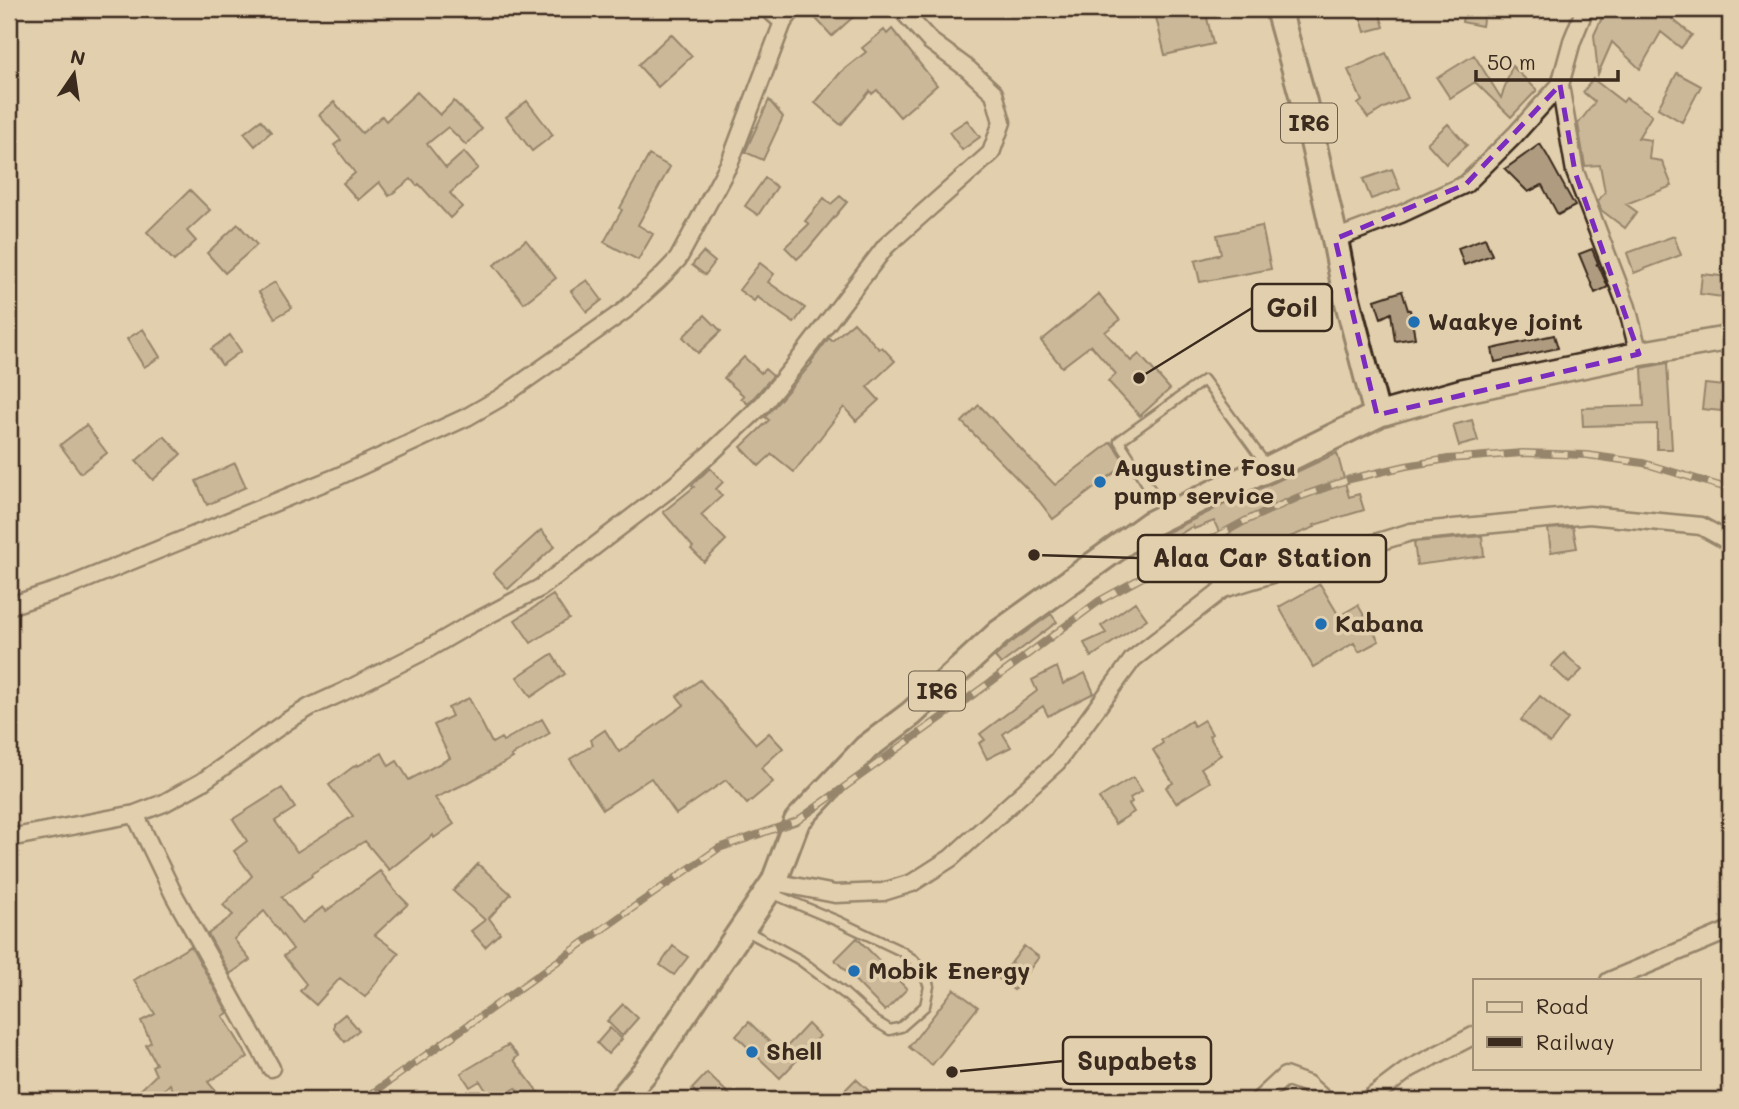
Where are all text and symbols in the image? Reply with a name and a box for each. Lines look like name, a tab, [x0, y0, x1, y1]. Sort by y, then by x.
north arrow	[38, 38, 108, 108]
scale bar	[1476, 38, 1618, 82]
text: N	[68, 43, 88, 71]
text: 50 m	[1487, 48, 1536, 75]
road number: IR6	[1281, 104, 1337, 142]
callout: Goil	[1252, 284, 1332, 331]
text: Goil	[1266, 290, 1318, 324]
place label: Waakye joint	[1428, 305, 1583, 336]
marker: Waakye joint	[1406, 314, 1422, 330]
place label: Augustine Fosu pump service	[1114, 451, 1296, 510]
marker: Augustine Fosu pump service	[1092, 474, 1108, 490]
callout: Alaa Car Station	[1138, 535, 1386, 582]
text: Alaa Car Station	[1152, 540, 1372, 574]
place label: Kabana	[1335, 607, 1424, 638]
marker: Kabana	[1313, 616, 1329, 632]
road number: IR6	[909, 671, 965, 710]
place label: Mobik Energy	[868, 954, 1030, 985]
marker: Mobik Energy	[846, 963, 862, 979]
legend	[1473, 979, 1700, 1070]
text: Road	[1536, 992, 1588, 1019]
text: Railway	[1536, 1028, 1615, 1055]
place label: Shell	[766, 1035, 822, 1066]
callout: Supabets	[1063, 1037, 1211, 1084]
text: Supabets	[1077, 1043, 1197, 1077]
marker: Shell	[744, 1044, 760, 1060]

